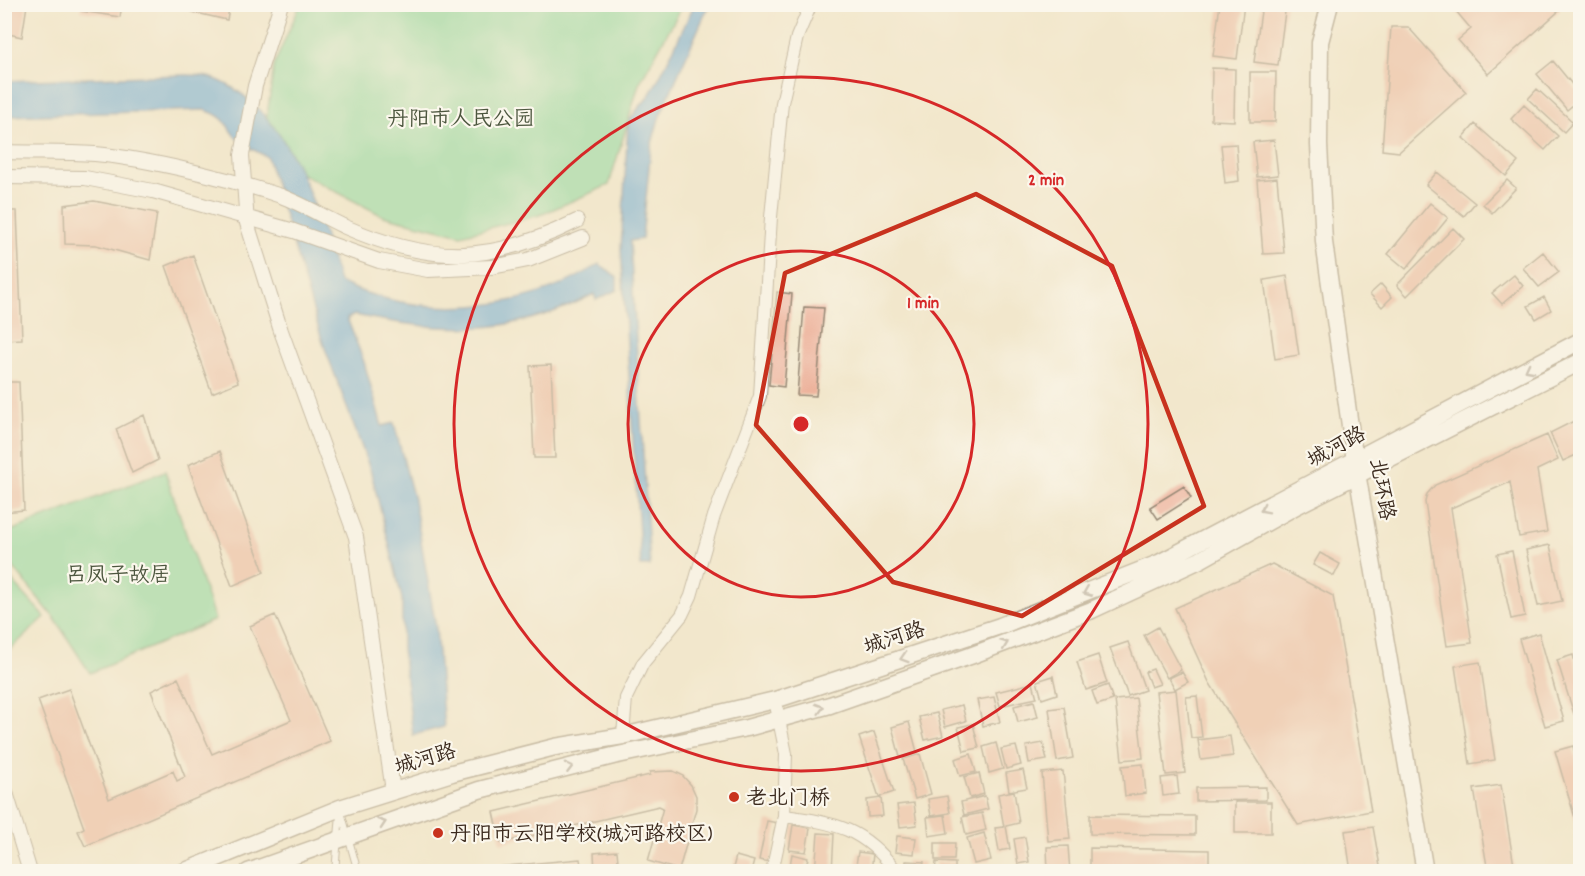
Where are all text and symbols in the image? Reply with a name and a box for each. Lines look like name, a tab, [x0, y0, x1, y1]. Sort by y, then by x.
park label: 丹阳市人民公园	[388, 106, 535, 136]
text: 2 min	[1028, 169, 1064, 194]
text: 1 min	[907, 292, 939, 317]
one-way arrow	[1525, 362, 1535, 373]
centre of rings	[791, 414, 811, 434]
street label: 城河路	[1303, 421, 1372, 477]
street label: 北环路	[1360, 456, 1400, 523]
one-way arrow	[1259, 502, 1270, 513]
park label: 吕凤子故居	[66, 562, 171, 592]
one-way arrow	[1083, 585, 1094, 597]
street label: 城河路	[860, 616, 930, 664]
one-way arrow	[998, 638, 1009, 651]
one-way arrow	[899, 650, 910, 663]
one-way arrow	[815, 702, 825, 715]
street label: 城河路	[391, 738, 460, 784]
one-way arrow	[564, 762, 574, 775]
place label: 老北门桥	[746, 785, 830, 815]
marker: 老北门桥	[727, 790, 741, 804]
one-way arrow	[376, 818, 387, 830]
place label: 丹阳市云阳学校(城河路校区)	[450, 821, 713, 851]
marker: 丹阳市云阳学校(城河路校区)	[431, 826, 445, 840]

